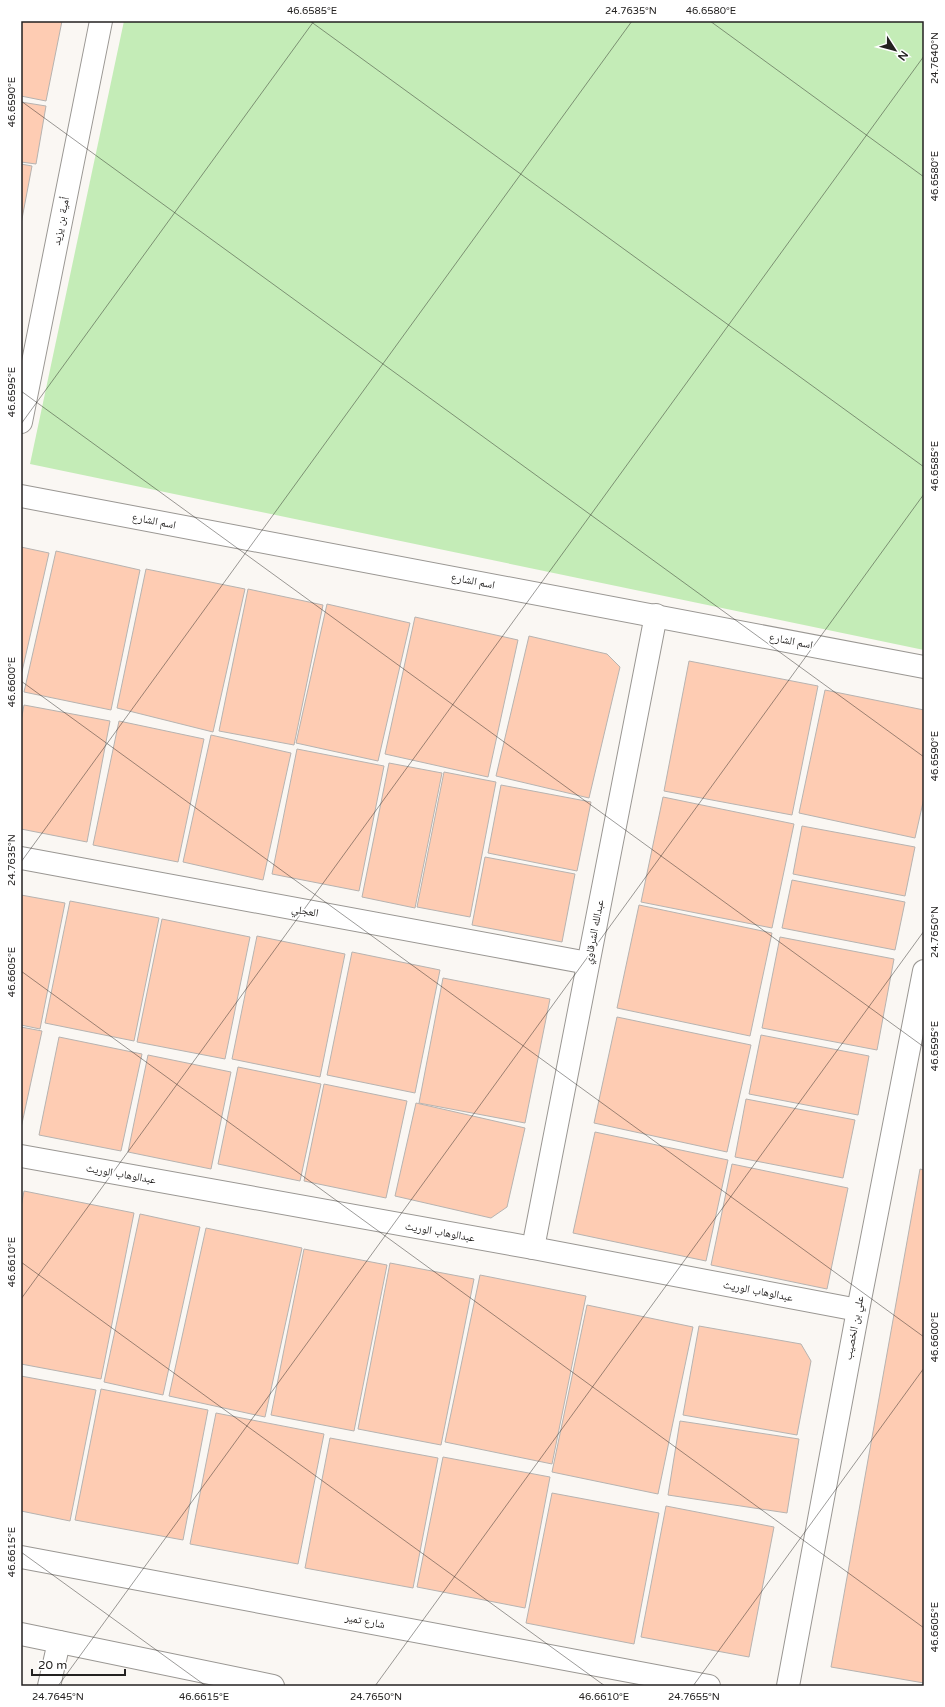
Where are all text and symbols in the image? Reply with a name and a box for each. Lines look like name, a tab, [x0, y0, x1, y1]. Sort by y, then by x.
text: 46.6585°E	[287, 5, 337, 17]
text: 24.7635°N	[605, 5, 657, 17]
text: 46.6580°E	[686, 5, 736, 17]
north arrow	[875, 30, 915, 70]
text: 24.7640°N	[929, 32, 941, 84]
text: N	[895, 48, 911, 63]
text: 46.6590°E	[6, 77, 18, 127]
text: 46.6580°E	[929, 151, 941, 201]
street label: أمية بن يزيد	[49, 196, 72, 246]
text: 46.6595°E	[6, 367, 18, 417]
text: 46.6585°E	[929, 441, 941, 491]
street label: اسم الشارع	[131, 510, 177, 533]
street label: اسم الشارع	[450, 570, 496, 593]
street label: اسم الشارع	[768, 630, 814, 653]
text: 46.6600°E	[6, 657, 18, 707]
text: 46.6590°E	[929, 731, 941, 781]
text: 24.7635°N	[6, 834, 18, 886]
street label: عبدالله الشرقاوي	[581, 898, 608, 966]
street label: العجلي	[290, 902, 319, 922]
text: 24.7650°N	[929, 906, 941, 958]
text: 46.6605°E	[6, 947, 18, 997]
text: 46.6595°E	[929, 1021, 941, 1071]
street label: عبدالوهاب الوريث	[85, 1161, 157, 1187]
street label: عبدالوهاب الوريث	[404, 1219, 476, 1245]
text: 46.6610°E	[6, 1237, 18, 1287]
street label: عبدالوهاب الوريث	[722, 1278, 794, 1304]
street label: علي بن الخصيب	[841, 1295, 868, 1361]
text: 46.6600°E	[929, 1312, 941, 1362]
text: 46.6615°E	[6, 1527, 18, 1577]
text: 46.6605°E	[929, 1602, 941, 1652]
street label: شارع تمير	[343, 1611, 386, 1631]
scale bar	[32, 1651, 125, 1677]
text: 20 m	[38, 1658, 67, 1672]
text: 24.7645°N	[32, 1691, 84, 1703]
text: 46.6615°E	[179, 1691, 229, 1703]
text: 24.7650°N	[350, 1691, 402, 1703]
text: 46.6610°E	[579, 1691, 629, 1703]
text: 24.7655°N	[668, 1691, 720, 1703]

